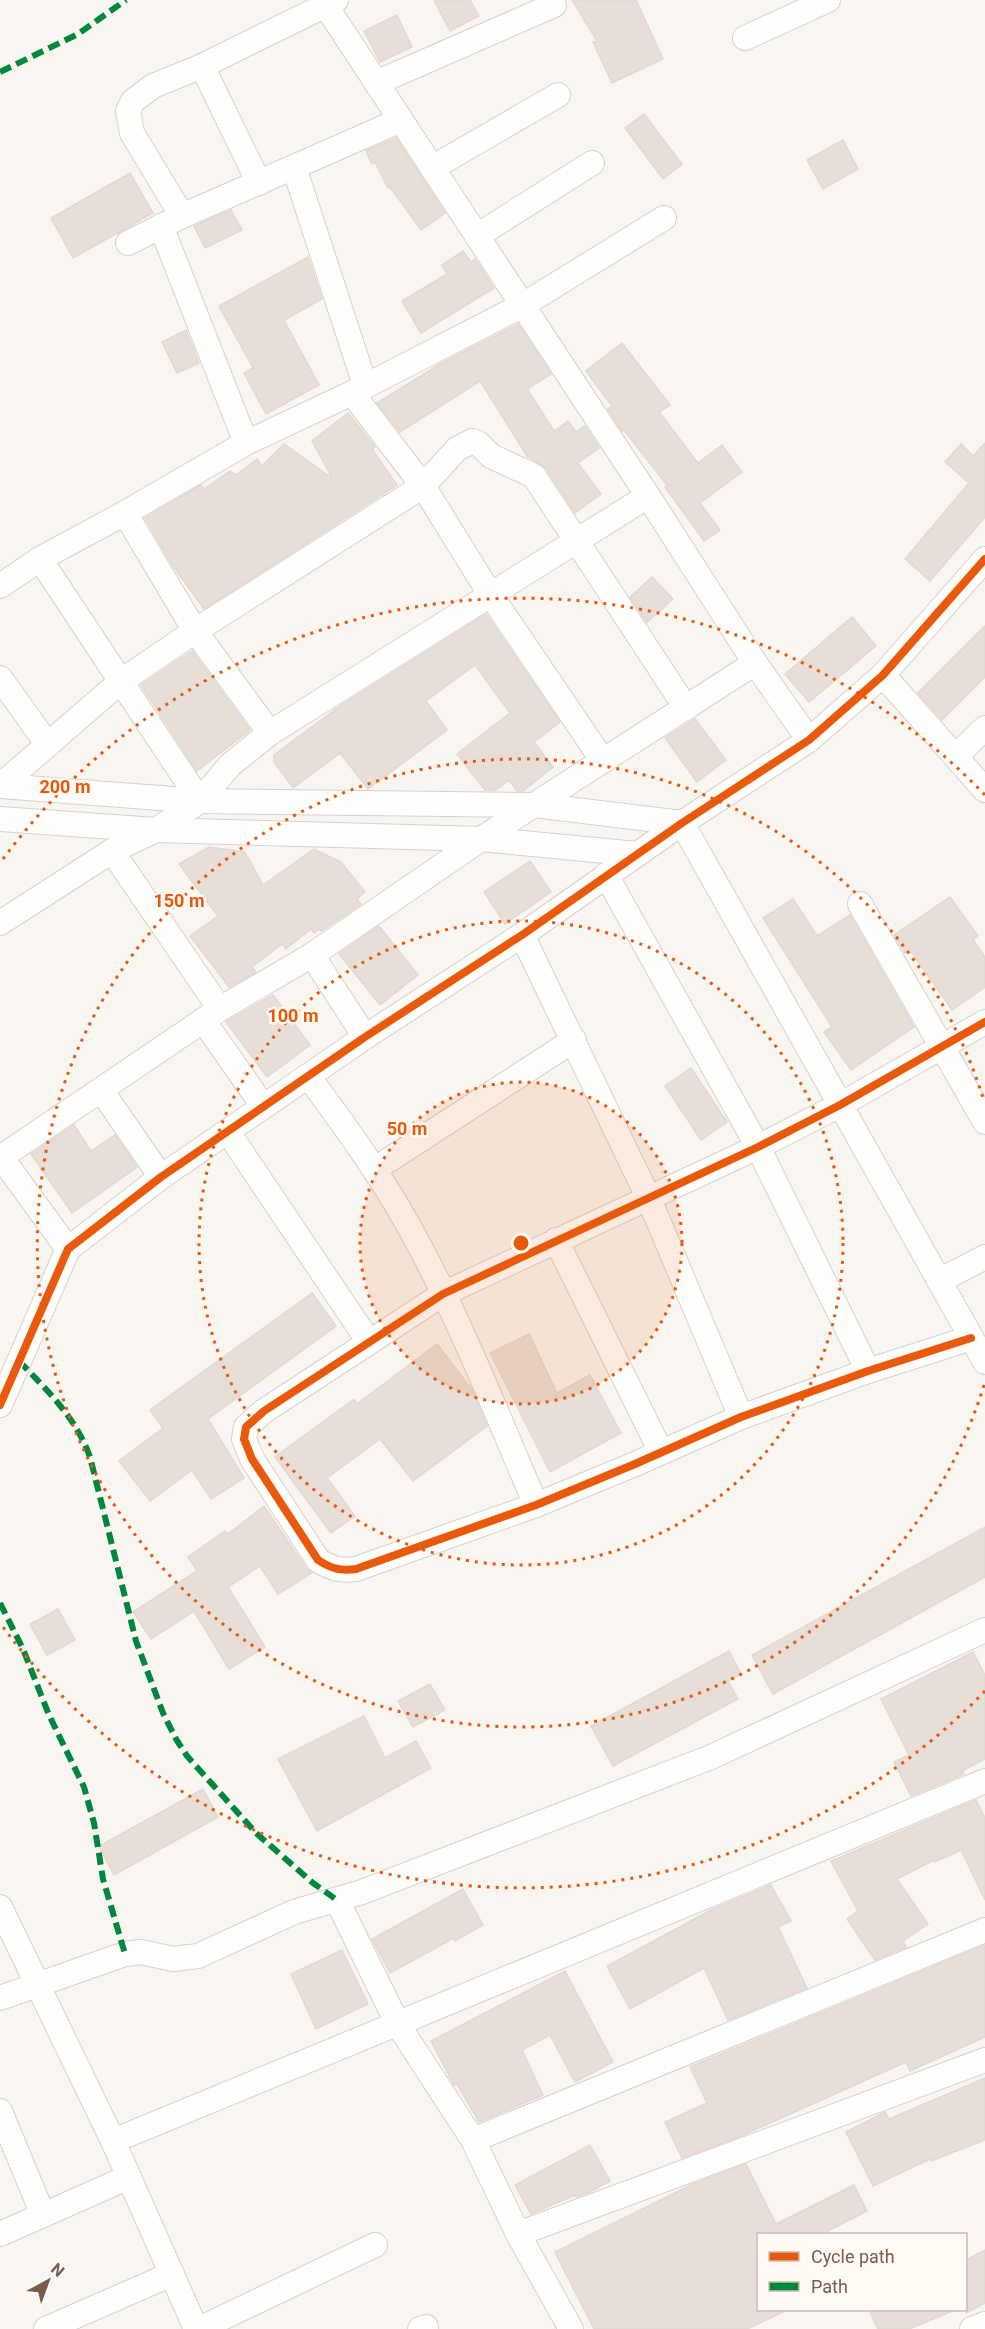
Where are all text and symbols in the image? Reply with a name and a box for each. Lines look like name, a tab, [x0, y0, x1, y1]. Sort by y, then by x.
text: 200 m	[39, 776, 91, 797]
text: 150 m	[153, 890, 205, 911]
text: 100 m	[267, 1005, 319, 1026]
text: 50 m	[387, 1118, 427, 1139]
centre of rings	[511, 1233, 531, 1253]
legend	[757, 2233, 967, 2311]
text: Cycle path	[811, 2246, 895, 2267]
north arrow	[18, 2251, 78, 2311]
text: N	[47, 2259, 68, 2281]
text: Path	[811, 2276, 848, 2297]

